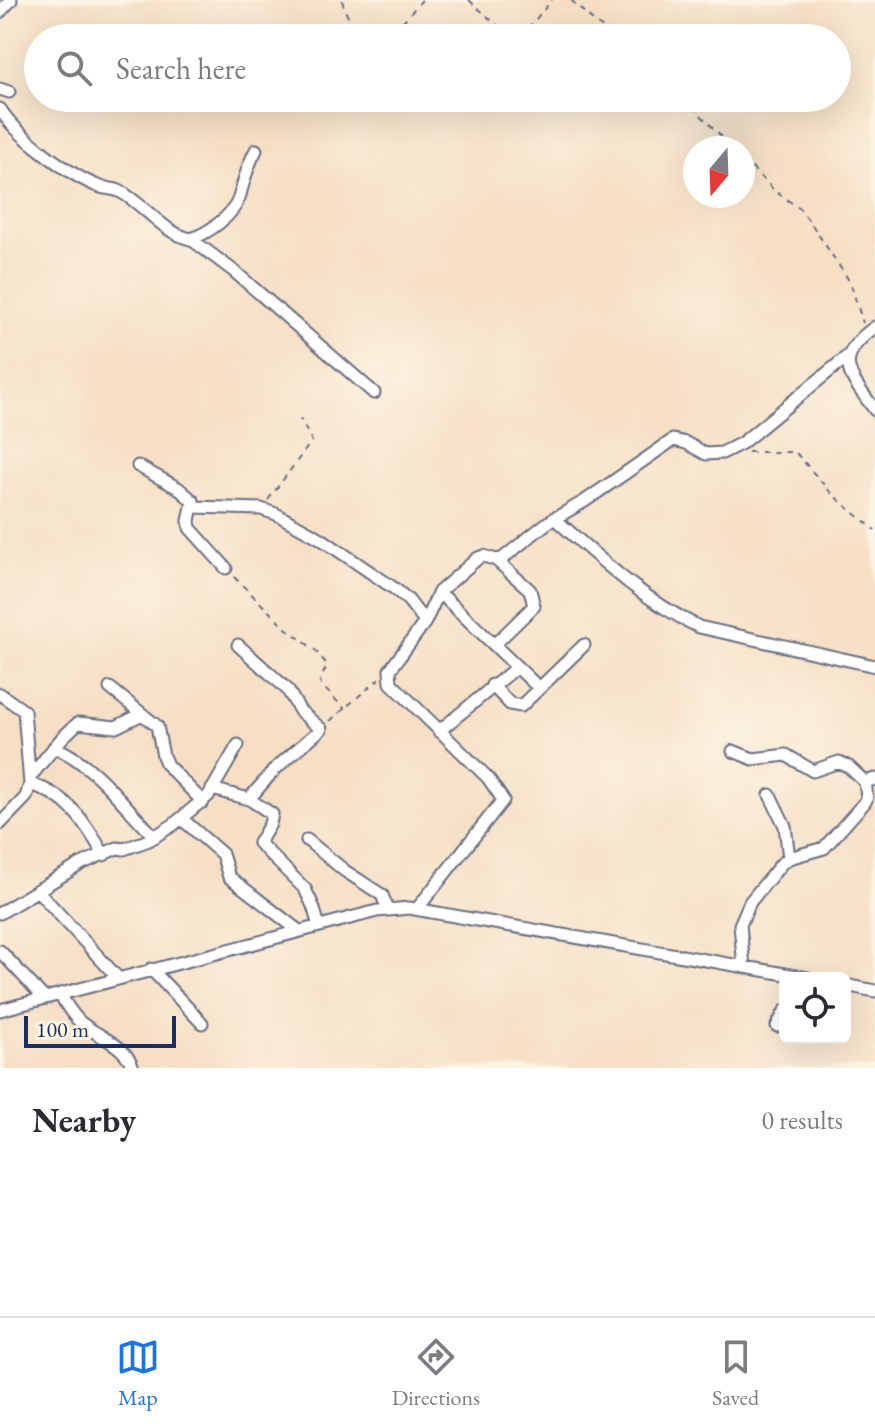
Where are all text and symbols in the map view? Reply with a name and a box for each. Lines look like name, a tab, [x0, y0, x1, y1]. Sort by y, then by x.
search box	[24, 24, 851, 112]
icon: search	[52, 46, 96, 90]
text: Search here	[116, 49, 246, 88]
north arrow	[683, 136, 755, 208]
map controls	[779, 972, 851, 1044]
button: locate	[779, 972, 851, 1044]
scale bar	[24, 1012, 176, 1048]
text: 100 m	[36, 1015, 89, 1044]
text: Nearby	[32, 1098, 136, 1142]
text: 0 results	[762, 1103, 843, 1137]
tab: Map	[116, 1335, 160, 1412]
tab: Directions	[392, 1335, 480, 1412]
tab: Saved	[712, 1335, 759, 1412]

